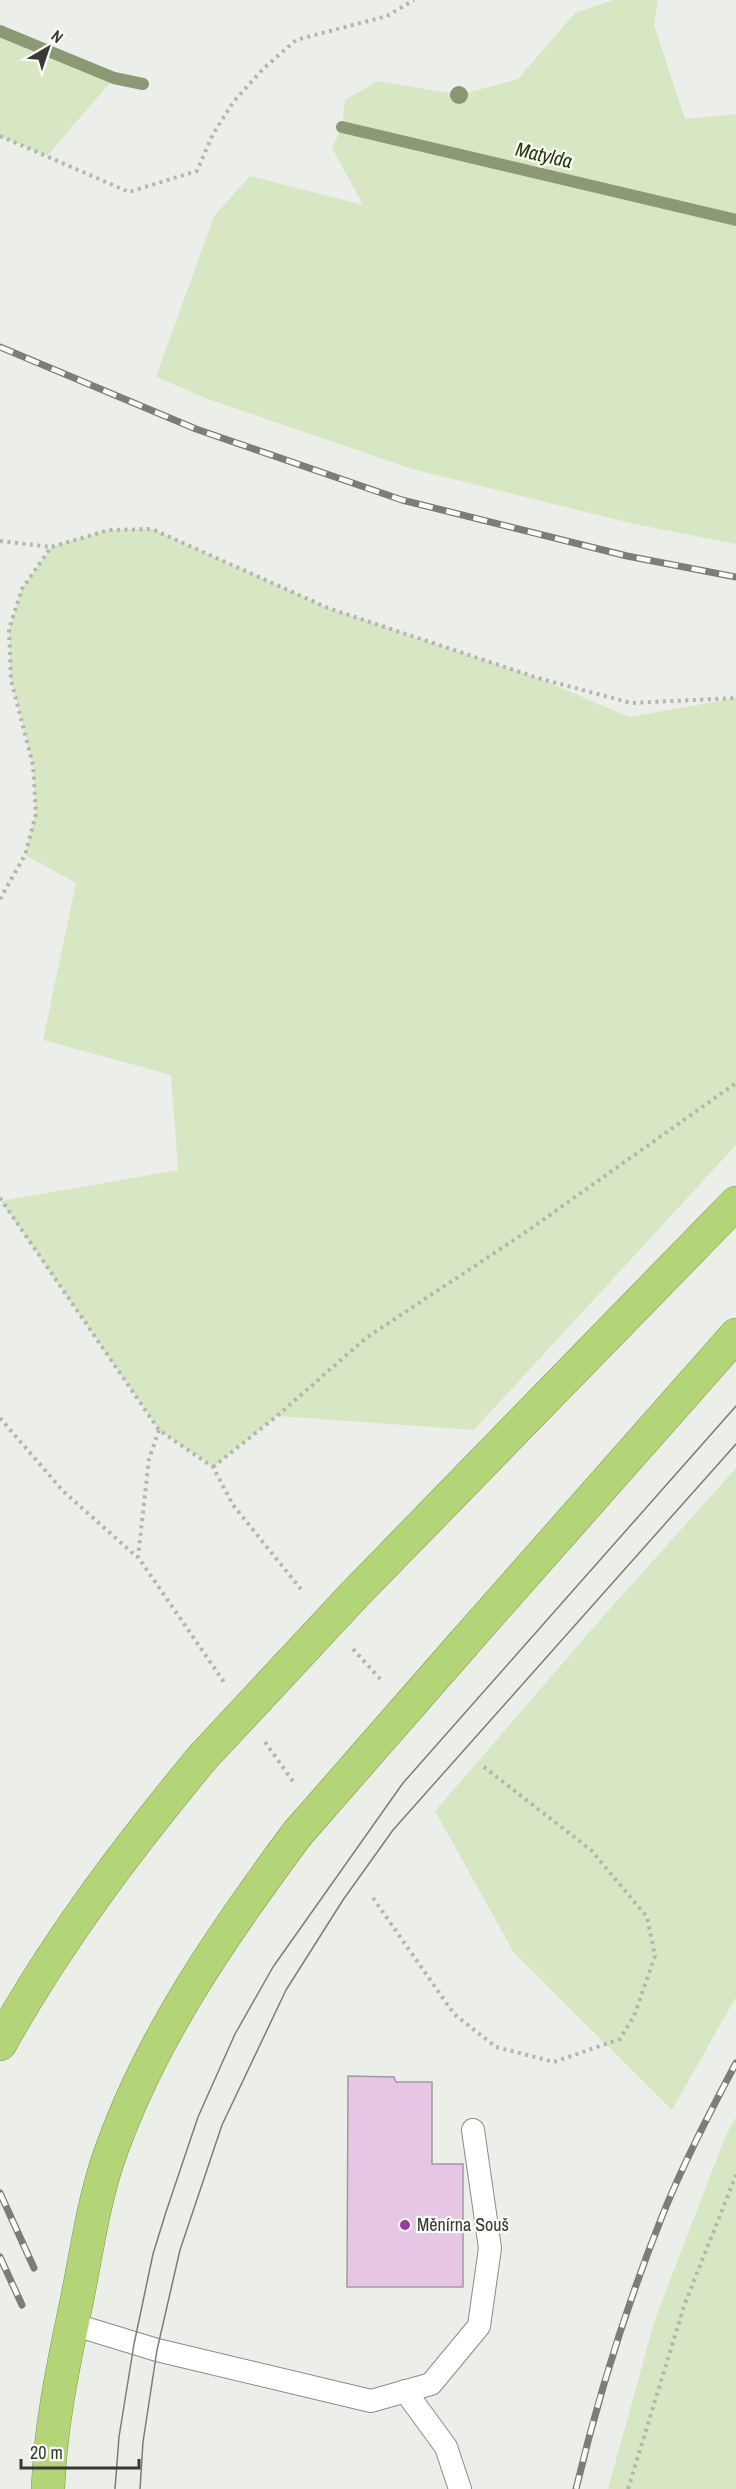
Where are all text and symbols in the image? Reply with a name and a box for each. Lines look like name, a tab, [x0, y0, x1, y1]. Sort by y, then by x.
north arrow	[18, 18, 78, 78]
text: N	[47, 25, 68, 48]
water label: Matylda	[513, 135, 575, 174]
place label: Měnírna Souš	[417, 2212, 509, 2237]
marker: Měnírna Souš	[398, 2218, 412, 2232]
scale bar	[21, 2432, 140, 2470]
text: 20 m	[30, 2440, 63, 2465]

